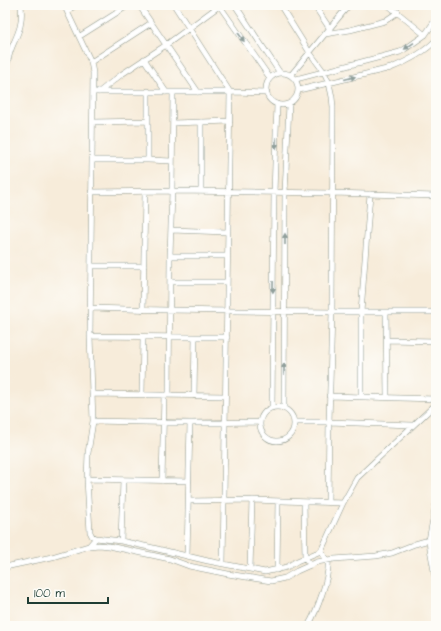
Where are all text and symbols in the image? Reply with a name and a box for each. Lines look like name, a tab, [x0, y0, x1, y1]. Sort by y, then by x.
one-way arrow	[237, 32, 245, 42]
one-way arrow	[403, 42, 414, 50]
one-way arrow	[344, 74, 357, 80]
one-way arrow	[273, 137, 279, 150]
one-way arrow	[282, 232, 288, 245]
one-way arrow	[270, 281, 276, 294]
one-way arrow	[281, 362, 287, 375]
scale bar	[28, 579, 108, 605]
text: 100 m	[34, 585, 65, 602]

